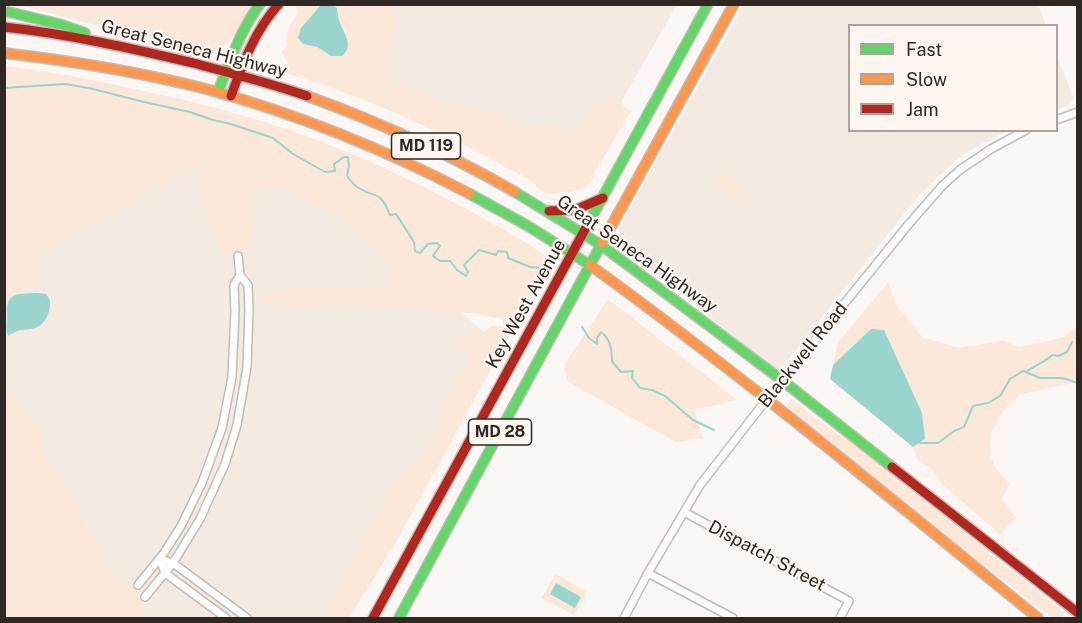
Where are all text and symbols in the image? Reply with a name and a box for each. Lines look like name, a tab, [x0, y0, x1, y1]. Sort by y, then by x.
street label: Great Seneca Highway	[99, 15, 289, 83]
legend	[848, 24, 1058, 132]
text: Fast	[906, 39, 942, 60]
text: Slow	[906, 69, 947, 90]
text: Jam	[906, 99, 939, 120]
road number: MD 119	[392, 133, 460, 159]
street label: Great Seneca Highway	[553, 191, 721, 317]
street label: Key West Avenue	[482, 236, 570, 372]
street label: Blackwell Road	[754, 298, 852, 412]
road number: MD 28	[468, 419, 532, 445]
street label: Dispatch Street	[705, 516, 829, 596]

